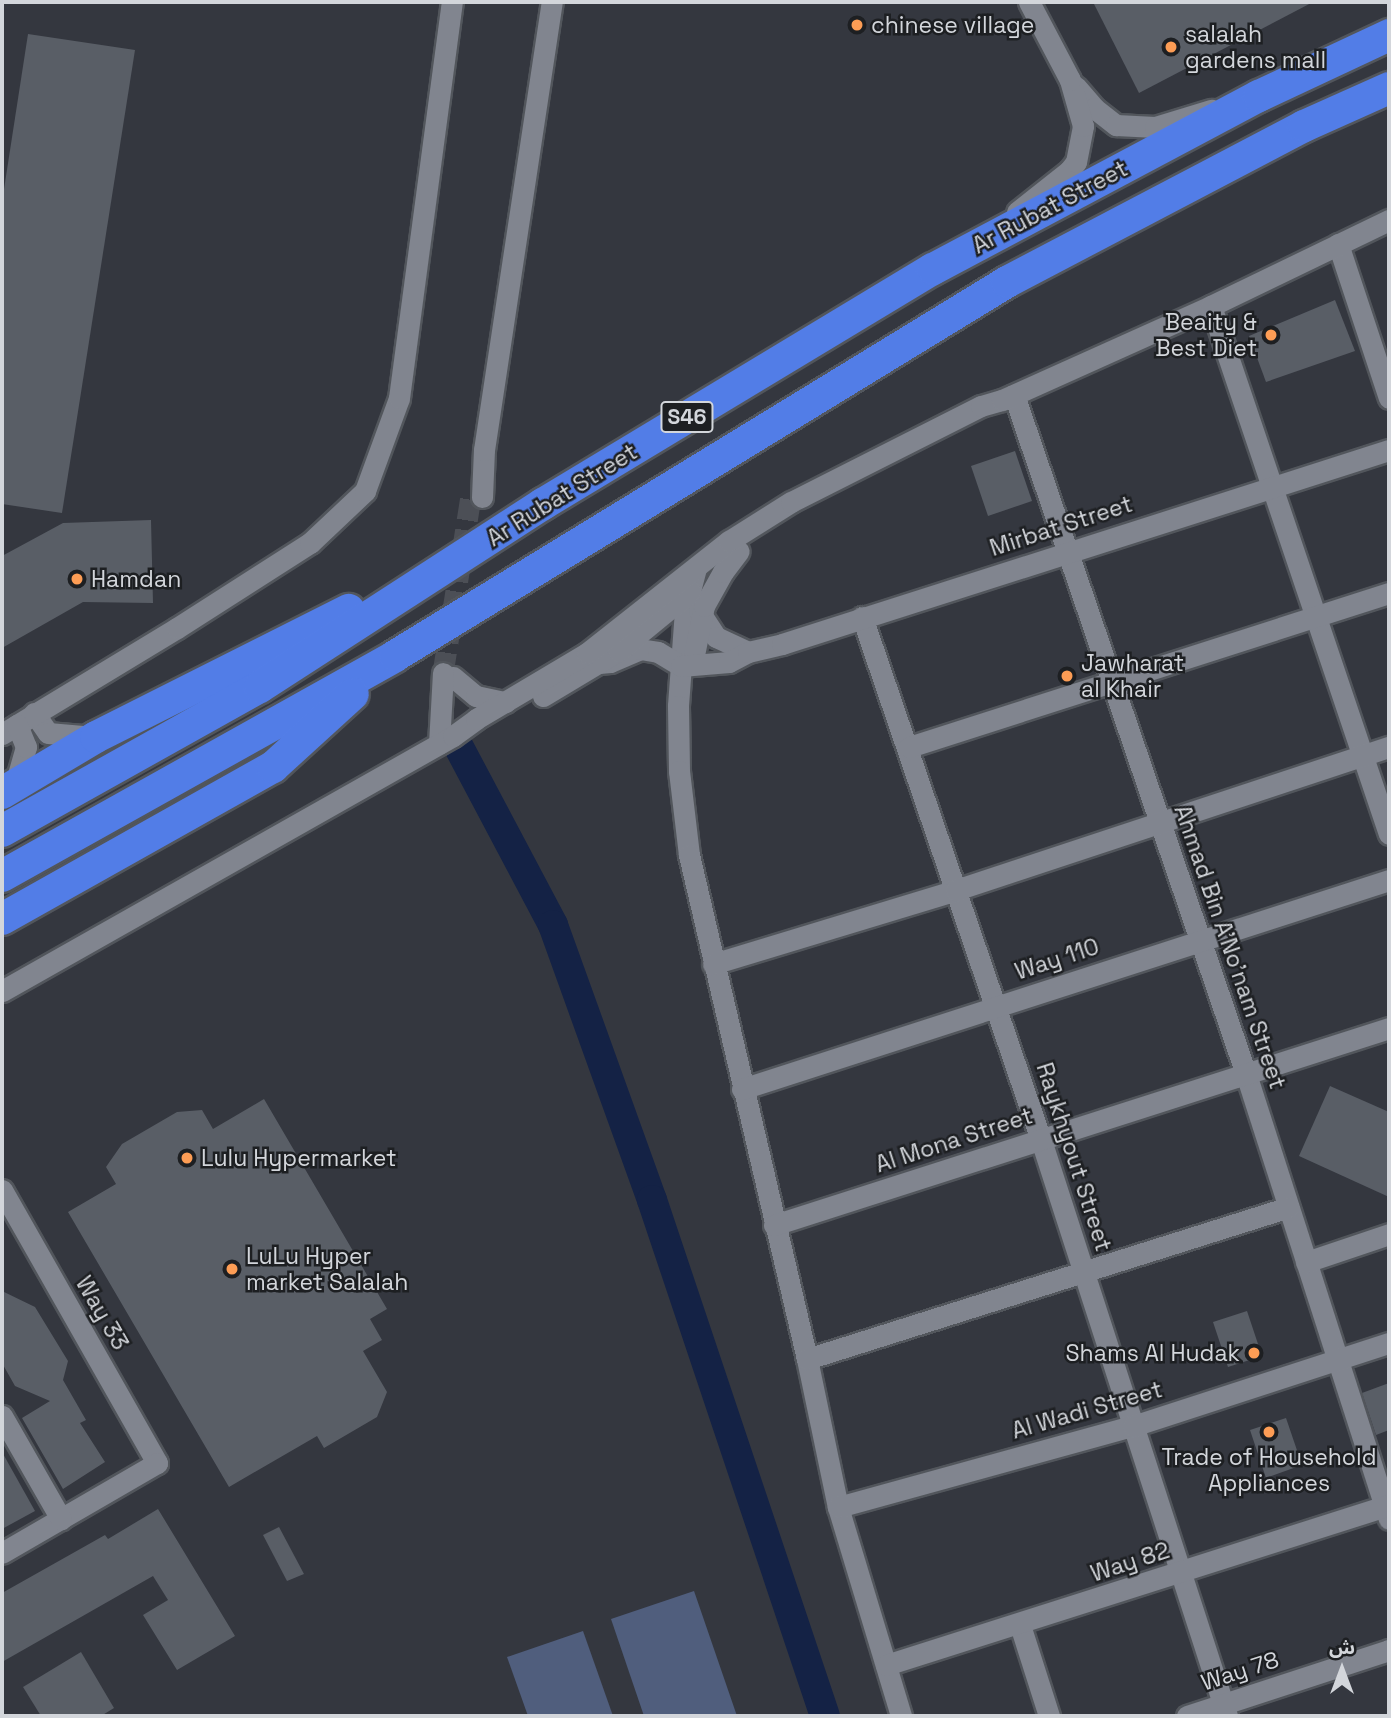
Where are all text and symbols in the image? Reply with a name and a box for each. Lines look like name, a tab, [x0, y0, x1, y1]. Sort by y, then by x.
place label: chinese village	[871, 11, 1034, 39]
marker: chinese village	[849, 17, 865, 33]
place label: salalah gardens mall	[1185, 20, 1326, 74]
marker: salalah gardens mall	[1163, 39, 1179, 55]
street label: Ar Rubat Street	[968, 154, 1132, 260]
place label: Beaity & Best Diet	[1155, 308, 1257, 362]
marker: Beaity & Best Diet	[1263, 327, 1279, 343]
road number: S46	[659, 400, 715, 434]
street label: Ar Rubat Street	[482, 438, 642, 552]
street label: Mirbat Street	[986, 490, 1136, 562]
place label: Hamdan	[91, 565, 181, 593]
marker: Hamdan	[69, 571, 85, 587]
place label: Jawharat al Khair	[1081, 649, 1184, 703]
marker: Jawharat al Khair	[1059, 668, 1075, 684]
street label: Ahmad Bin A'No'nam Street	[1168, 801, 1292, 1093]
street label: Way 110	[1011, 932, 1103, 986]
street label: Raykhyout Street	[1030, 1059, 1118, 1255]
street label: Al Mona Street	[872, 1102, 1036, 1178]
place label: Lulu Hypermarket	[201, 1144, 397, 1172]
marker: Lulu Hypermarket	[179, 1150, 195, 1166]
place label: LuLu Hyper market Salalah	[246, 1242, 408, 1296]
marker: LuLu Hyper market Salalah	[224, 1261, 240, 1277]
street label: Way 33	[70, 1271, 134, 1355]
place label: Shams Al Hudak	[1065, 1339, 1240, 1367]
marker: Shams Al Hudak	[1246, 1345, 1262, 1361]
street label: Al Wadi Street	[1008, 1375, 1166, 1445]
marker: Trade of Household Appliances	[1261, 1424, 1277, 1440]
place label: Trade of Household Appliances	[1161, 1443, 1377, 1497]
street label: Way 82	[1087, 1536, 1173, 1588]
north arrow	[1307, 1634, 1377, 1704]
text: ش	[1329, 1635, 1355, 1660]
street label: Way 78	[1198, 1646, 1282, 1696]

